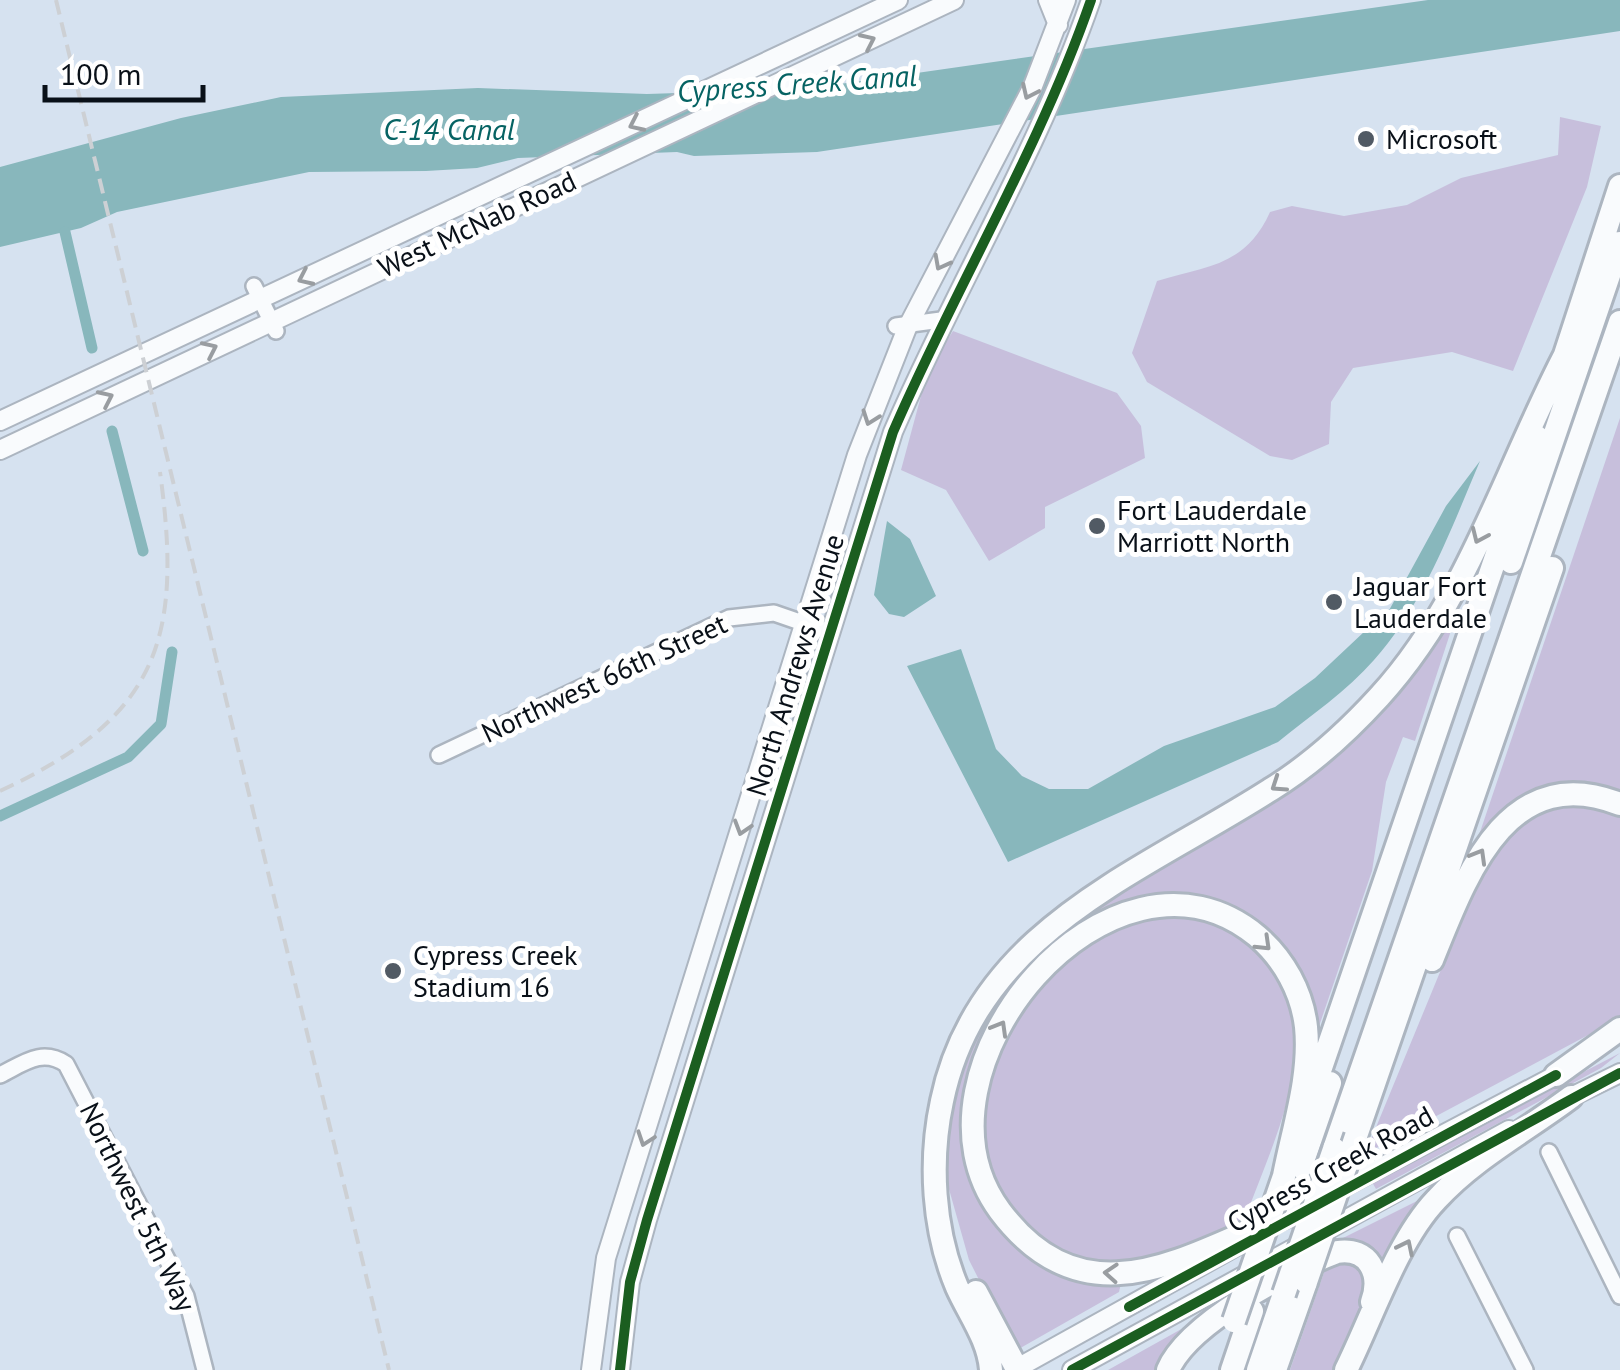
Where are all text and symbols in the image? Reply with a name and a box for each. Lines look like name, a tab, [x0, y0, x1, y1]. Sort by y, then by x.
one-way arrow	[858, 33, 876, 53]
scale bar	[45, 40, 202, 102]
text: 100 m	[60, 54, 141, 93]
water label: Cypress Creek Canal	[676, 55, 918, 110]
one-way arrow	[1022, 82, 1042, 100]
water label: C-14 Canal	[383, 109, 515, 148]
one-way arrow	[628, 111, 646, 131]
place label: Microsoft	[1386, 120, 1498, 157]
marker: Microsoft	[1355, 128, 1377, 150]
street label: West McNab Road	[372, 161, 582, 286]
one-way arrow	[934, 252, 953, 270]
one-way arrow	[298, 266, 316, 286]
one-way arrow	[200, 342, 218, 362]
one-way arrow	[96, 390, 114, 410]
one-way arrow	[862, 409, 882, 426]
place label: Fort Lauderdale Marriott North	[1117, 491, 1307, 560]
marker: Fort Lauderdale Marriott North	[1086, 515, 1108, 537]
one-way arrow	[1471, 526, 1491, 544]
street label: North Andrews Avenue	[737, 529, 852, 800]
place label: Jaguar Fort Lauderdale	[1353, 567, 1487, 636]
marker: Jaguar Fort Lauderdale	[1323, 591, 1345, 613]
street label: Northwest 66th Street	[475, 604, 733, 751]
one-way arrow	[1271, 773, 1289, 791]
one-way arrow	[733, 819, 754, 836]
one-way arrow	[1467, 849, 1486, 867]
one-way arrow	[1253, 933, 1271, 951]
place label: Cypress Creek Stadium 16	[413, 936, 578, 1005]
marker: Cypress Creek Stadium 16	[382, 960, 404, 982]
one-way arrow	[987, 1021, 1007, 1039]
street label: Northwest 5th Way	[72, 1096, 205, 1317]
street label: Cypress Creek Road	[1220, 1097, 1439, 1241]
one-way arrow	[636, 1129, 656, 1146]
one-way arrow	[1393, 1239, 1413, 1257]
one-way arrow	[1102, 1262, 1118, 1284]

